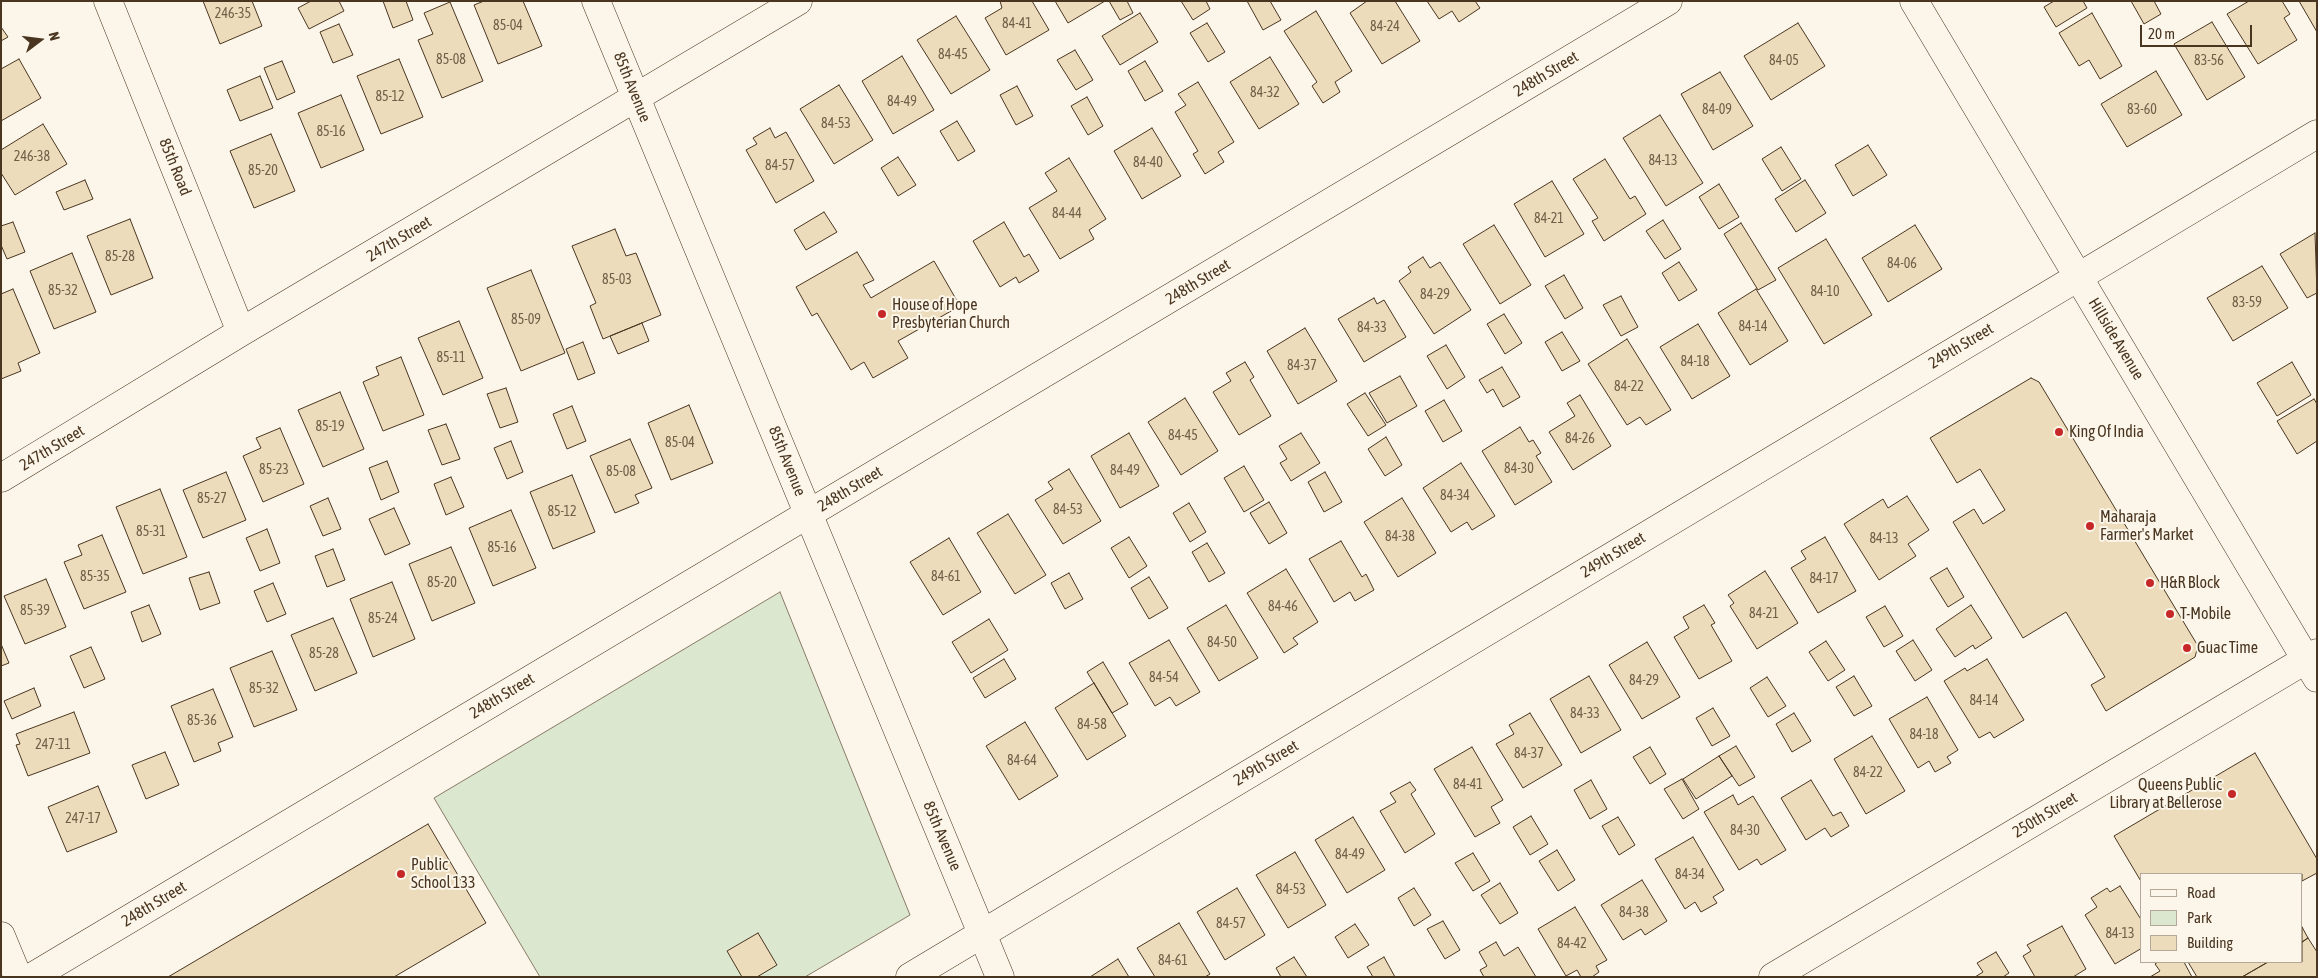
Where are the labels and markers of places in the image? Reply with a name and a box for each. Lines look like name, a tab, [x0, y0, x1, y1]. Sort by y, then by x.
place label: House of Hope Presbyterian Church	[892, 295, 1010, 333]
marker: House of Hope Presbyterian Church	[876, 308, 888, 320]
place label: King Of India	[2069, 422, 2144, 442]
marker: King Of India	[2053, 426, 2065, 438]
place label: Maharaja Farmer's Market	[2100, 507, 2194, 545]
marker: Maharaja Farmer's Market	[2084, 520, 2096, 532]
place label: H&R Block	[2160, 573, 2220, 593]
marker: H&R Block	[2144, 577, 2156, 589]
place label: T-Mobile	[2180, 604, 2231, 624]
marker: T-Mobile	[2164, 608, 2176, 620]
place label: Guac Time	[2197, 638, 2258, 658]
marker: Guac Time	[2181, 642, 2193, 654]
place label: Queens Public Library at Bellerose	[2109, 775, 2222, 813]
marker: Queens Public Library at Bellerose	[2226, 788, 2238, 800]
place label: Public School 133	[411, 855, 475, 893]
marker: Public School 133	[395, 868, 407, 880]

